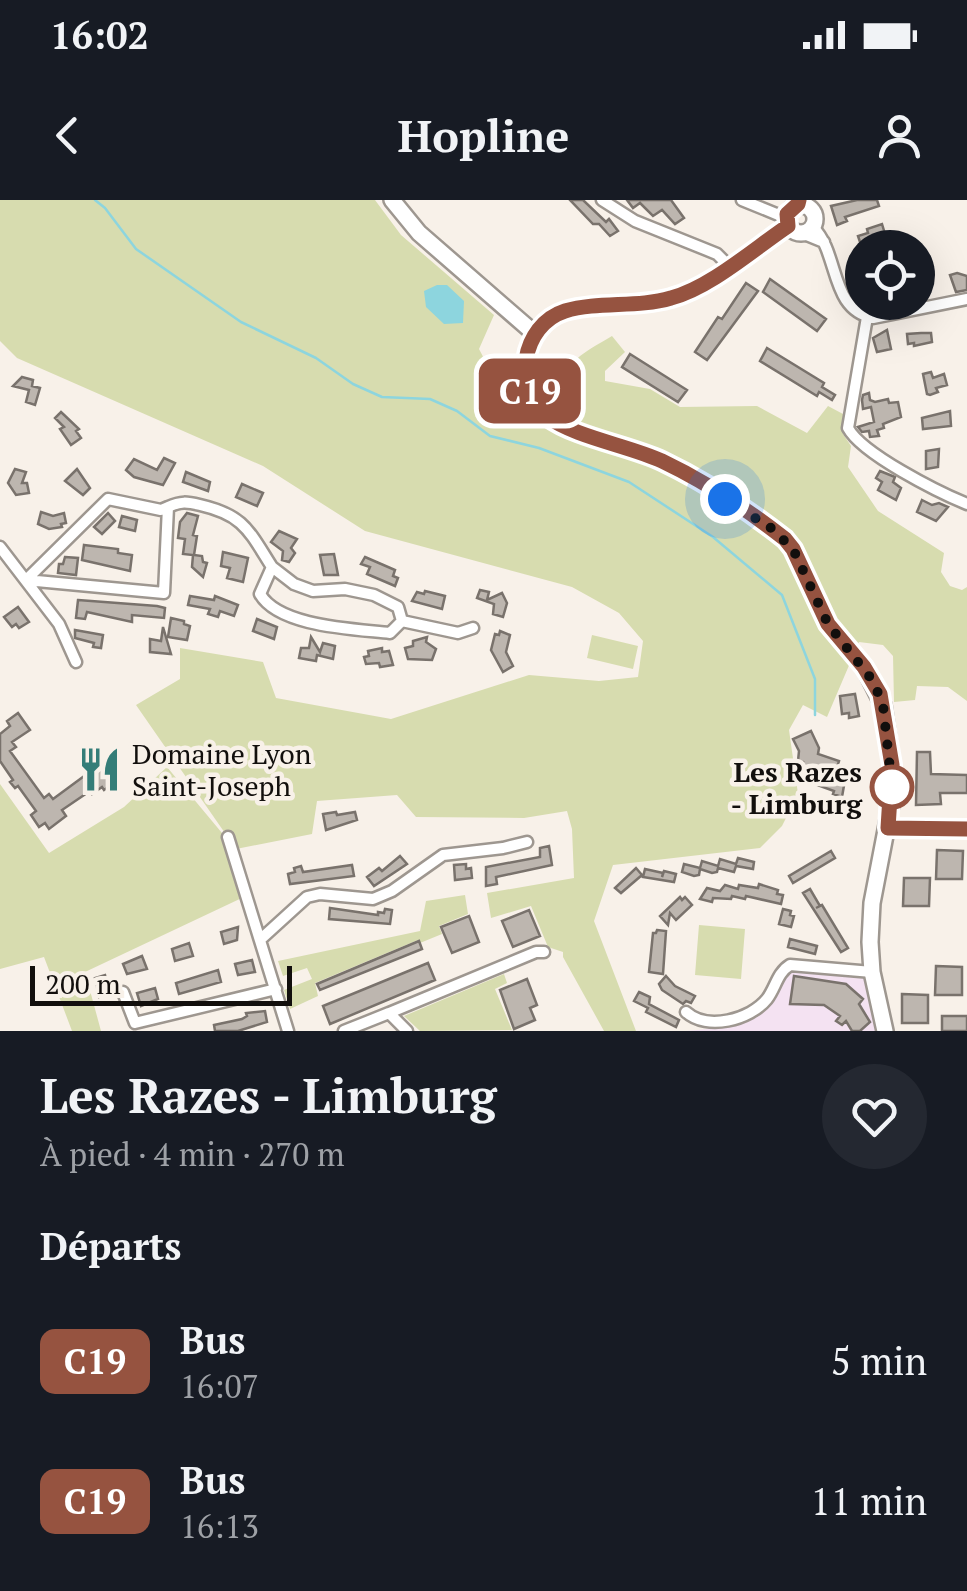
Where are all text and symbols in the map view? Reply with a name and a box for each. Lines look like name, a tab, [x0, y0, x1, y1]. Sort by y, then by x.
text: 16:02	[50, 10, 149, 60]
text: Hopline	[398, 105, 569, 165]
icon: back	[40, 108, 95, 163]
icon: person	[872, 108, 927, 163]
map controls	[845, 230, 935, 320]
button: locate	[845, 230, 935, 320]
line badge: C19	[472, 358, 588, 424]
text: C19	[499, 368, 561, 414]
your location	[700, 474, 750, 524]
place label: Domaine Lyon Saint-Joseph	[132, 735, 312, 804]
restaurant icon: Domaine Lyon Saint-Joseph	[75, 745, 123, 793]
place label: Les Razes - Limburg	[731, 753, 863, 822]
marker: Les Razes - Limburg	[871, 766, 913, 808]
scale bar	[30, 961, 292, 1006]
text: 200 m	[45, 965, 121, 1002]
text: Les Razes - Limburg	[40, 1063, 497, 1127]
button: heart	[822, 1064, 927, 1169]
text: À pied · 4 min · 270 m	[40, 1133, 345, 1175]
text: Départs	[40, 1221, 181, 1271]
text: Bus	[180, 1315, 245, 1365]
text: 5 min	[831, 1336, 927, 1386]
text: C19	[64, 1338, 126, 1384]
text: 16:07	[180, 1365, 259, 1407]
text: Bus	[180, 1455, 245, 1505]
text: 11 min	[810, 1476, 927, 1526]
text: C19	[64, 1478, 126, 1524]
text: 16:13	[180, 1505, 259, 1547]

